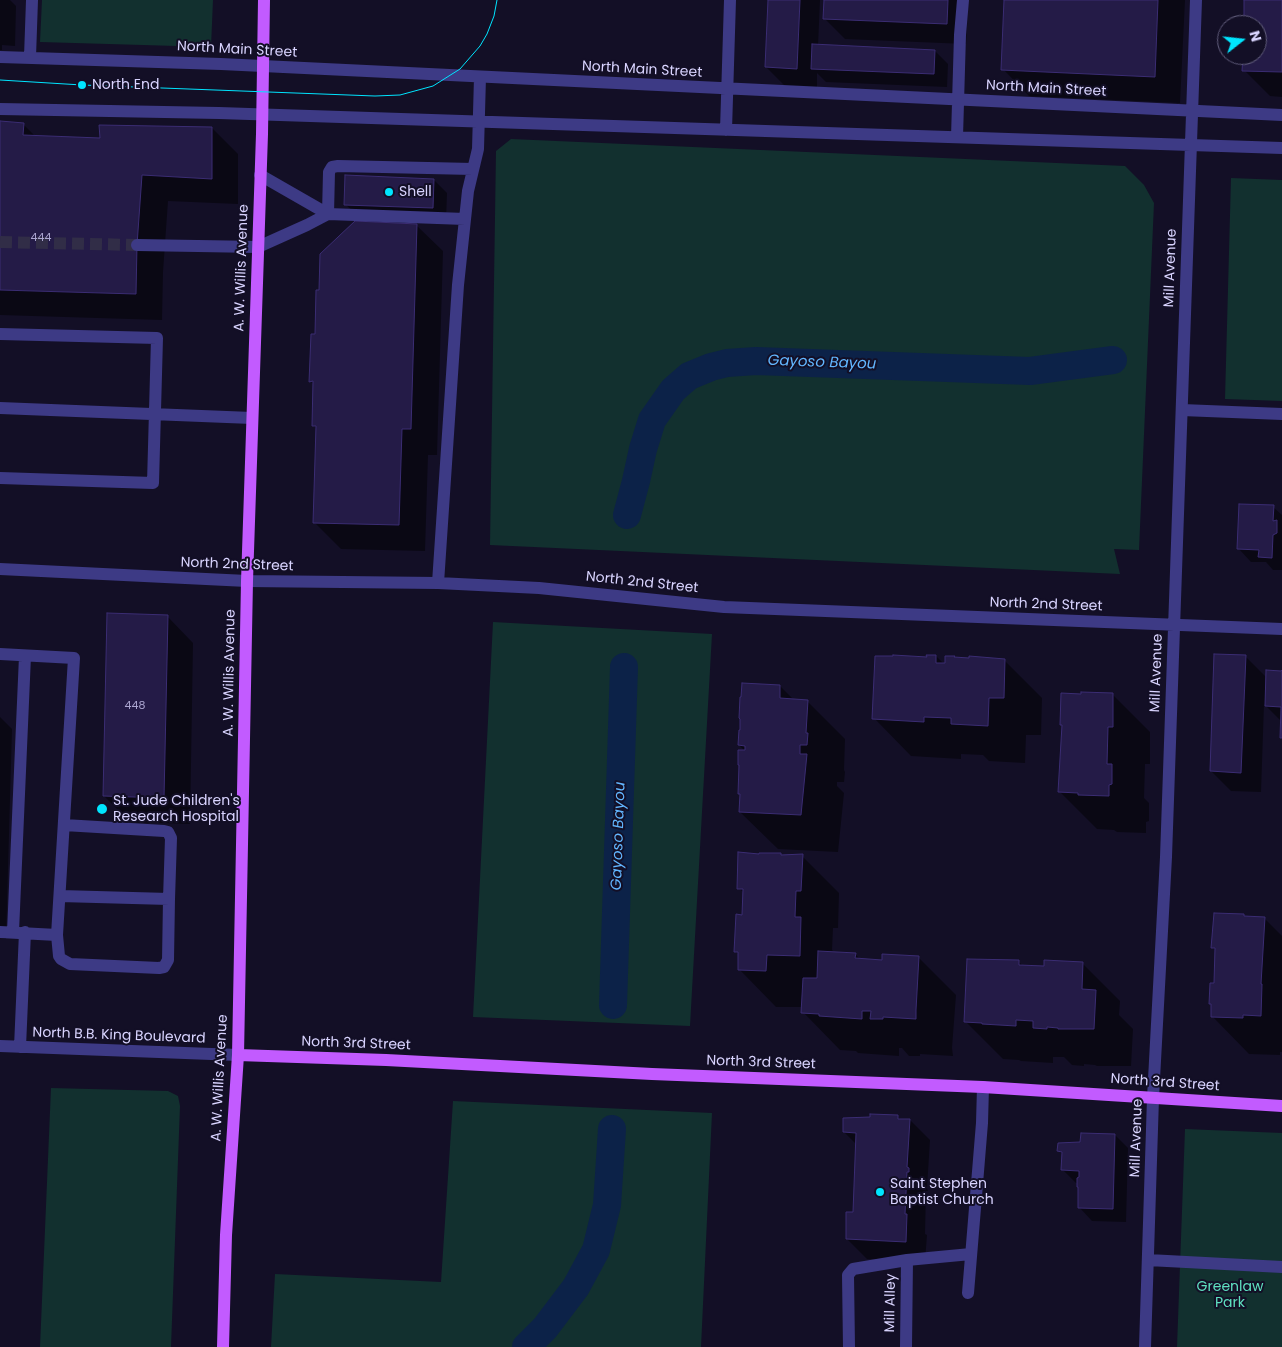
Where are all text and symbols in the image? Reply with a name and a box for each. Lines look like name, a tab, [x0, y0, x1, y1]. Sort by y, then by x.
north arrow	[1217, 15, 1267, 65]
text: N	[1244, 28, 1267, 44]
street label: North Main Street	[176, 38, 298, 62]
street label: North Main Street	[581, 58, 703, 82]
place label: North End	[92, 77, 159, 93]
street label: North Main Street	[985, 77, 1107, 101]
marker: North End	[76, 79, 88, 91]
place label: Shell	[399, 184, 432, 200]
marker: Shell	[383, 186, 395, 198]
street label: A. W. Willis Avenue	[231, 204, 253, 332]
street label: Mill Avenue	[1161, 228, 1181, 308]
house number: 444	[31, 231, 51, 245]
water label: Gayoso Bayou	[767, 352, 877, 374]
street label: North 2nd Street	[180, 555, 294, 575]
street label: North 2nd Street	[585, 569, 699, 597]
street label: North 2nd Street	[989, 595, 1103, 615]
street label: A. W. Willis Avenue	[220, 609, 240, 737]
street label: Mill Avenue	[1147, 633, 1167, 713]
house number: 448	[125, 699, 145, 713]
water label: Gayoso Bayou	[608, 781, 630, 891]
place label: St. Jude Children's Research Hospital	[113, 793, 240, 826]
marker: St. Jude Children's Research Hospital	[95, 802, 109, 816]
street label: A. W. Willis Avenue	[208, 1014, 232, 1142]
street label: North B.B. King Boulevard	[32, 1025, 206, 1047]
street label: North 3rd Street	[301, 1034, 411, 1054]
street label: North 3rd Street	[706, 1053, 816, 1073]
street label: North 3rd Street	[1110, 1071, 1220, 1095]
street label: Mill Avenue	[1127, 1098, 1147, 1178]
place label: Saint Stephen Baptist Church	[890, 1176, 994, 1208]
marker: Saint Stephen Baptist Church	[874, 1186, 886, 1198]
street label: Mill Alley	[882, 1273, 900, 1333]
park label: Greenlaw Park	[1197, 1279, 1263, 1311]

